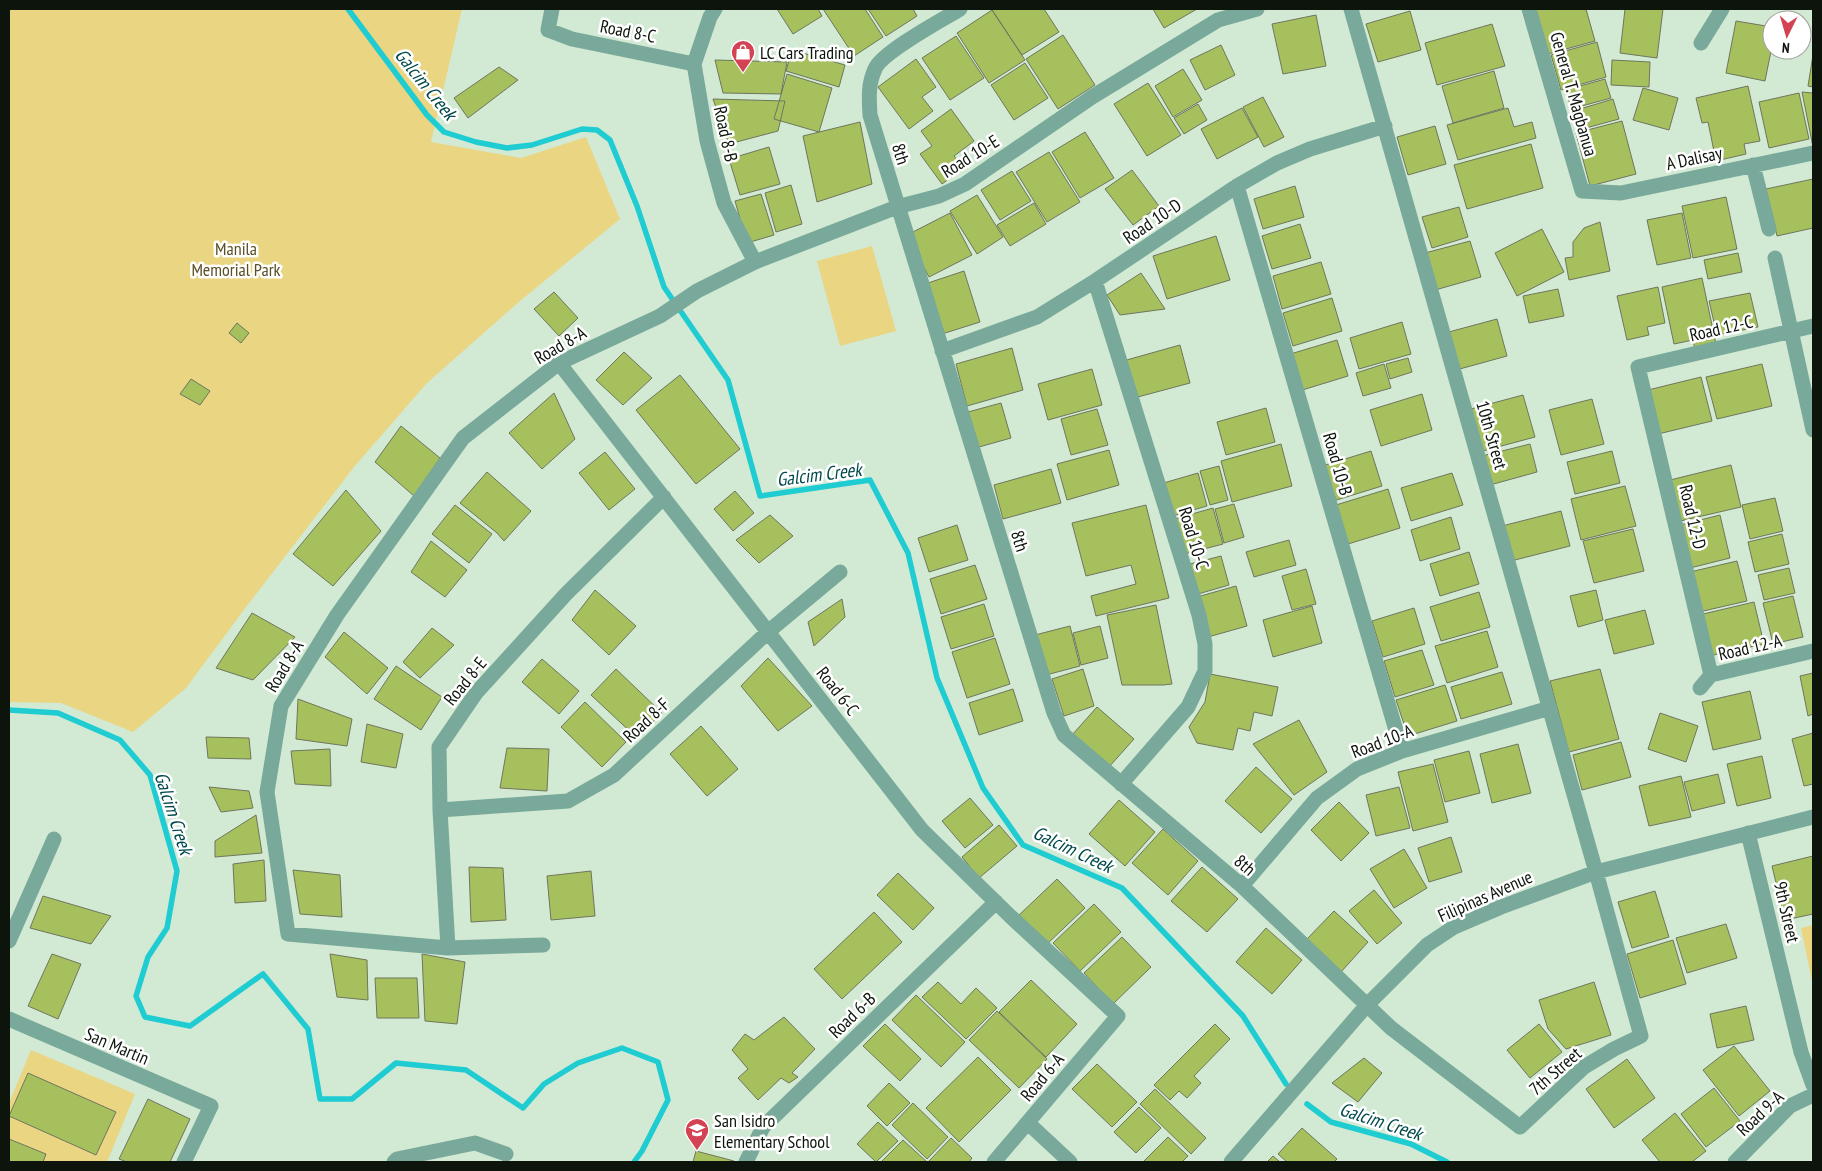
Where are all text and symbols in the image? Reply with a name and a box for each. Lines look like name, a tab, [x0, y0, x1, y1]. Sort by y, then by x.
north arrow	[1762, 10, 1812, 60]
street label: Road 8-C	[598, 14, 658, 48]
street label: General T. Magbanua	[1545, 29, 1603, 159]
shop icon: LC Cars Trading	[730, 39, 756, 73]
text: N	[1781, 39, 1790, 57]
place label: LC Cars Trading	[760, 41, 854, 64]
water label: Galcim Creek	[390, 43, 464, 127]
street label: Road 8-B	[709, 104, 743, 164]
street label: Road 10-E	[937, 129, 1003, 183]
street label: 8th	[887, 141, 915, 167]
street label: A Dalisay	[1664, 141, 1724, 175]
street label: Road 10-D	[1118, 193, 1186, 249]
park label: Manila Memorial Park	[191, 237, 281, 281]
street label: Road 12-C	[1687, 310, 1755, 346]
street label: Road 8-A	[530, 321, 591, 369]
street label: 10th Street	[1471, 398, 1513, 472]
street label: Road 10-B	[1318, 430, 1358, 498]
water label: Galcim Creek	[775, 457, 865, 491]
street label: Road 12-D	[1674, 483, 1712, 551]
street label: Road 10-C	[1174, 504, 1214, 572]
street label: 8th	[1006, 528, 1034, 554]
street label: Road 12-A	[1716, 628, 1784, 665]
street label: Road 8-A	[260, 636, 309, 696]
street label: Road 8-E	[439, 652, 491, 710]
street label: Road 6-C	[812, 662, 864, 720]
street label: Road 8-F	[618, 693, 674, 747]
street label: Road 10-A	[1348, 719, 1417, 763]
water label: Galcim Creek	[149, 769, 199, 860]
water label: Galcim Creek	[1029, 820, 1119, 879]
street label: 8th	[1230, 849, 1260, 881]
street label: Filipinas Avenue	[1434, 865, 1536, 927]
street label: 9th Street	[1769, 879, 1805, 945]
street label: Road 6-B	[824, 987, 880, 1043]
street label: San Martin	[81, 1022, 153, 1070]
street label: 7th Street	[1524, 1042, 1586, 1100]
street label: Road 6-A	[1015, 1048, 1069, 1106]
street label: Road 9-A	[1732, 1085, 1789, 1141]
water label: Galcim Creek	[1337, 1096, 1428, 1146]
place label: San Isidro Elementary School	[714, 1109, 830, 1153]
school or university icon: San Isidro Elementary School	[684, 1117, 710, 1151]

